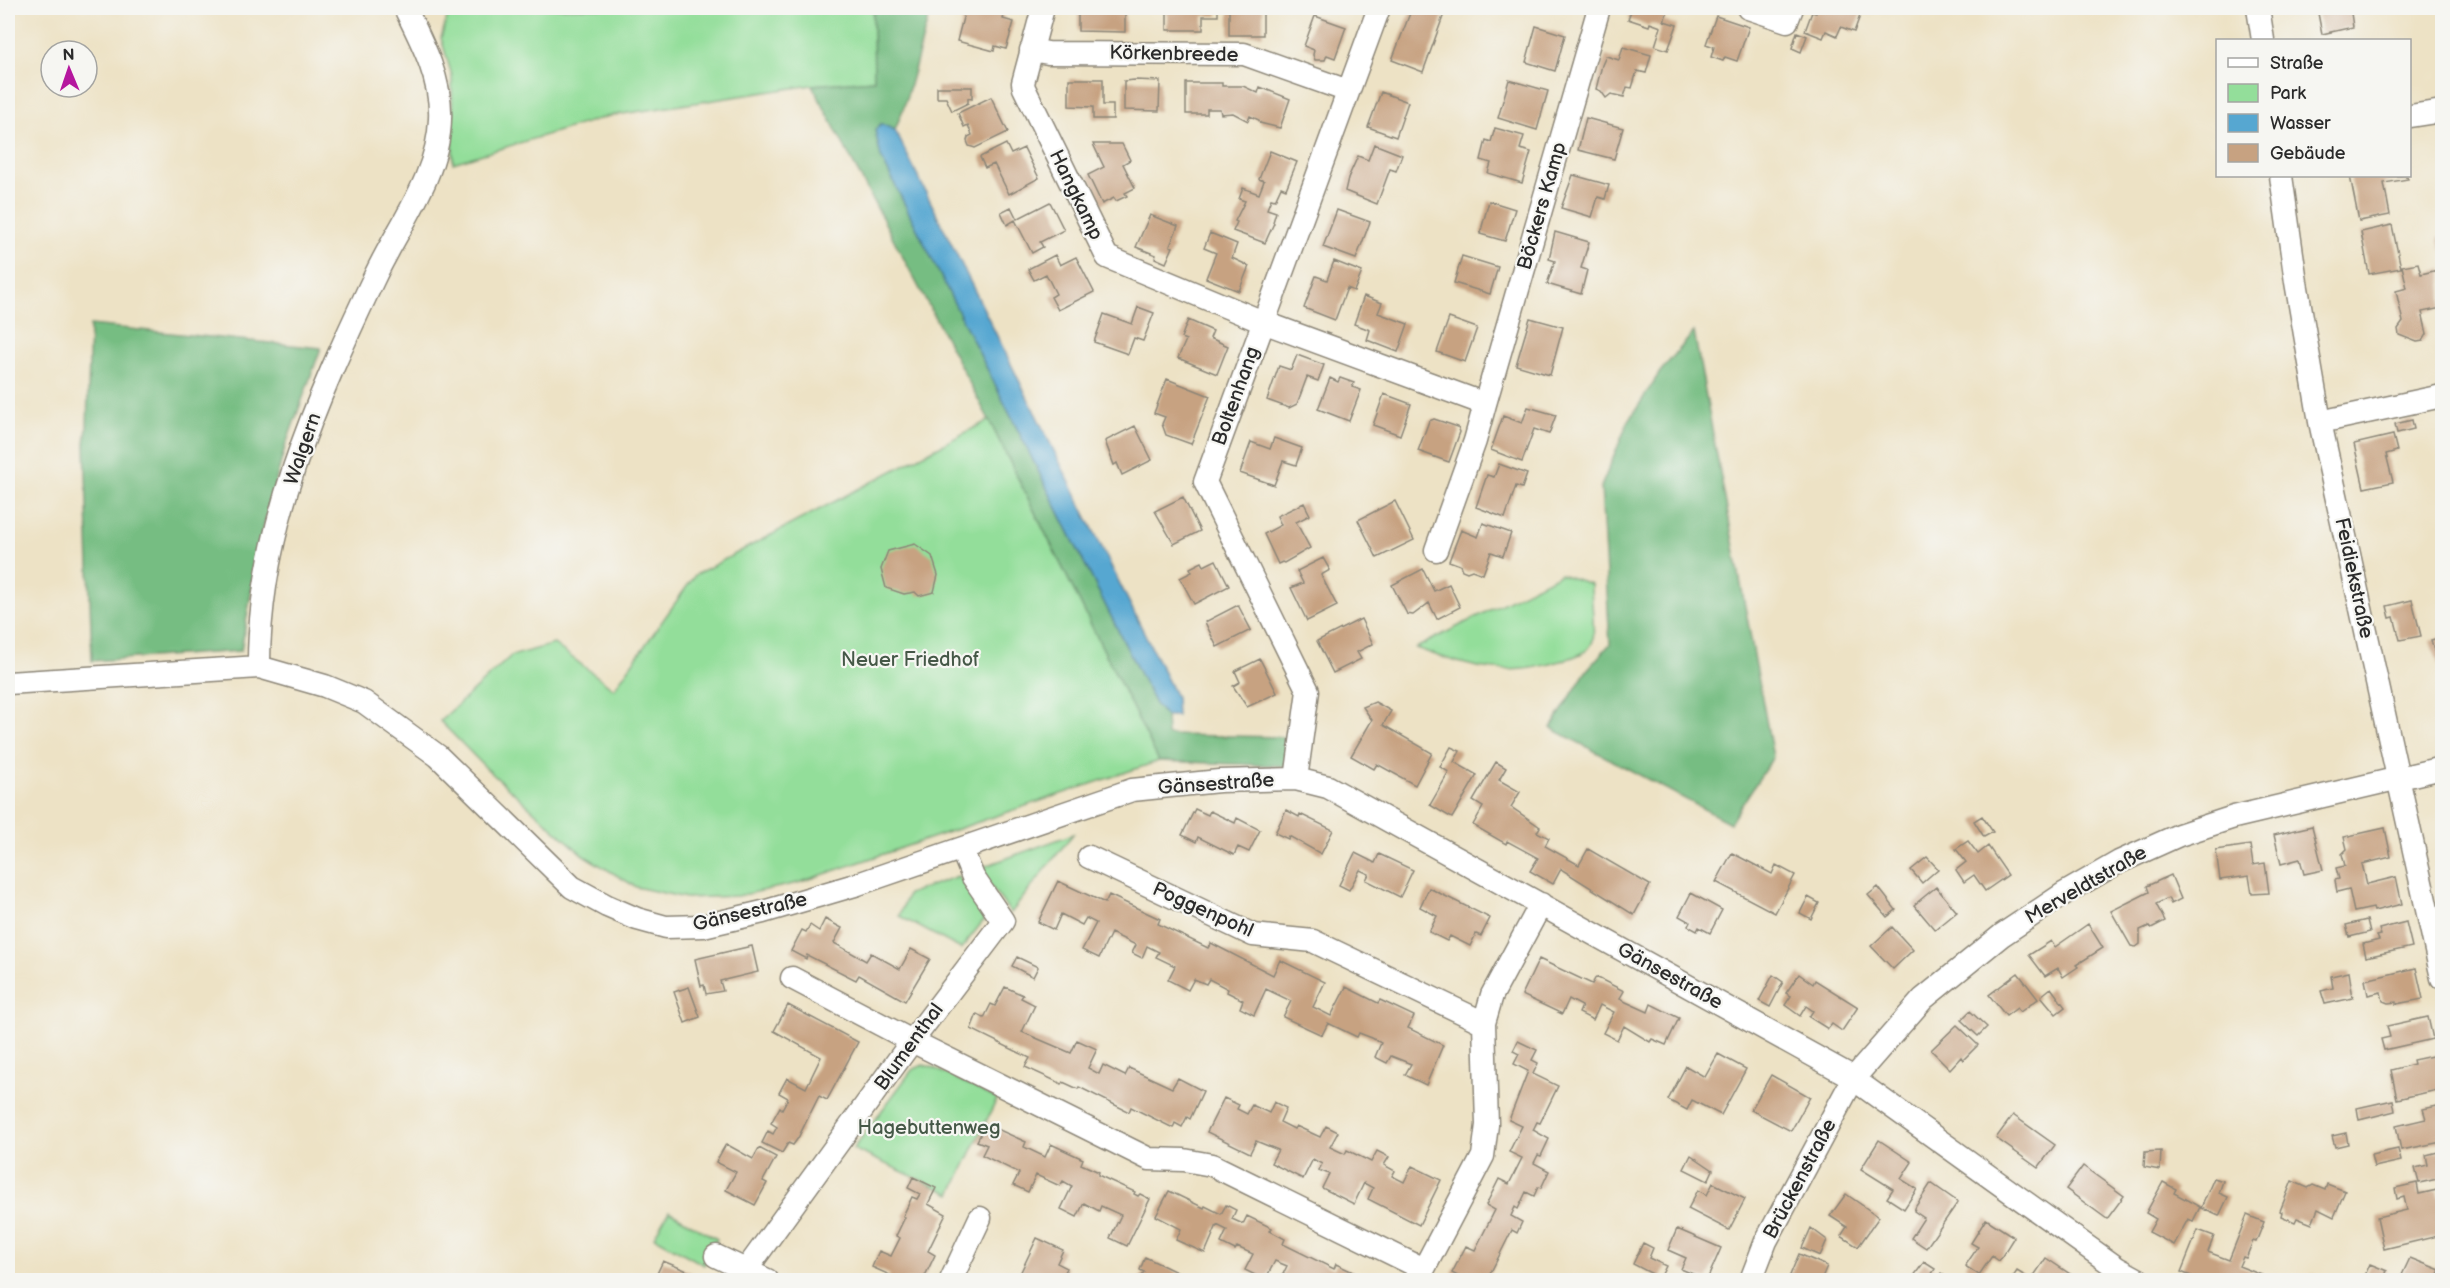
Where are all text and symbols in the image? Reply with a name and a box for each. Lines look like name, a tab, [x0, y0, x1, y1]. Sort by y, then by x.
north arrow	[39, 39, 99, 99]
legend	[2216, 39, 2411, 177]
street label: Körkenbreede	[1109, 41, 1239, 67]
text: N	[62, 46, 75, 65]
text: Straße	[2270, 53, 2324, 74]
text: Park	[2270, 83, 2306, 104]
text: Wasser	[2270, 113, 2331, 134]
street label: Böckers Kamp	[1512, 139, 1572, 273]
text: Gebäude	[2270, 143, 2346, 164]
street label: Hangkamp	[1044, 146, 1108, 244]
street label: Boltenhang	[1207, 343, 1265, 449]
street label: Walgern	[279, 410, 327, 488]
street label: Feidiekstraße	[2329, 515, 2379, 641]
park label: Neuer Friedhof	[841, 648, 979, 672]
street label: Gänsestraße	[1157, 768, 1275, 800]
street label: Merveldtstraße	[2021, 840, 2151, 930]
street label: Poggenpohl	[1149, 877, 1257, 943]
street label: Gänsestraße	[691, 887, 810, 937]
street label: Gänsestraße	[1613, 937, 1727, 1015]
street label: Blumenthal	[869, 999, 949, 1095]
street label: Brückenstraße	[1758, 1115, 1842, 1243]
park label: Hagebuttenweg	[858, 1116, 1000, 1140]

